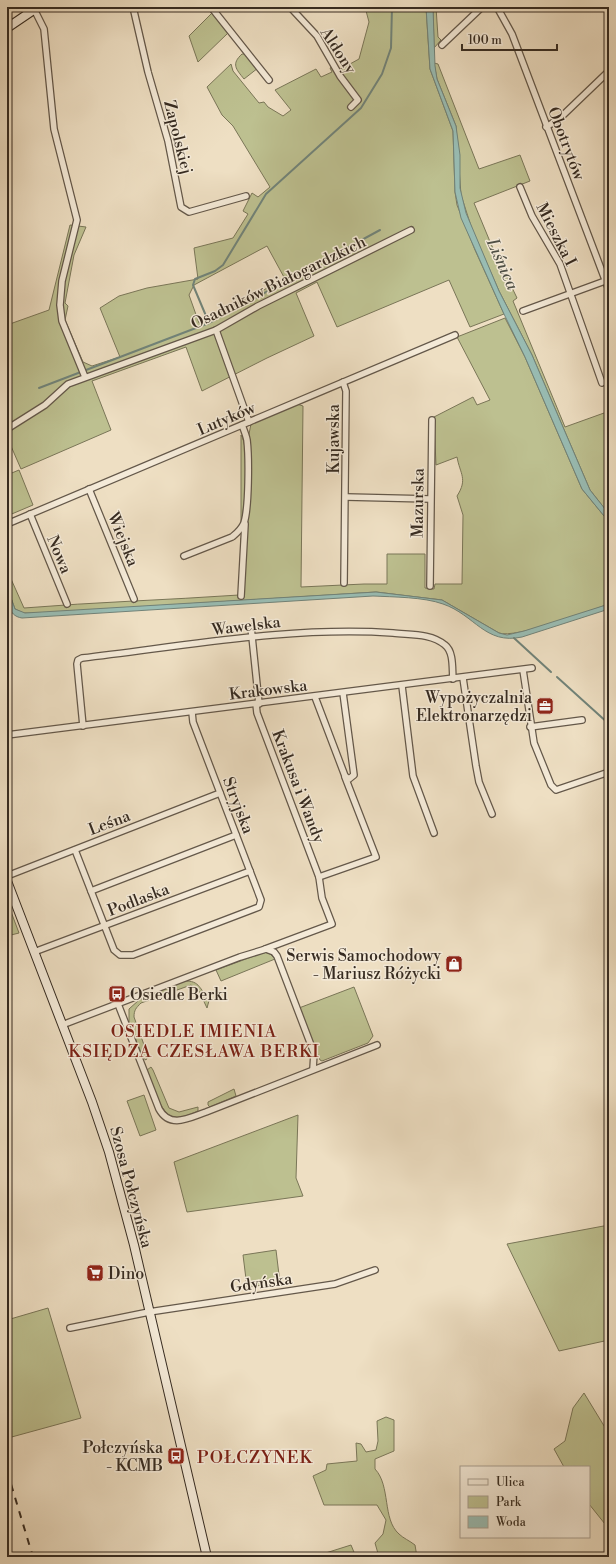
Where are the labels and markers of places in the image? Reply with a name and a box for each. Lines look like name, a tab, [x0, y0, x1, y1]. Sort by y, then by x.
place label: Wypożyczalnia Elektronarzędzi	[416, 688, 533, 726]
office icon: Wypożyczalnia Elektronarzędzi	[535, 696, 555, 716]
place label: Serwis Samochodowy - Mariusz Różycki	[286, 946, 441, 984]
shop icon: Serwis Samochodowy - Mariusz Różycki	[444, 954, 464, 974]
bus stop icon: Osiedle Berki	[107, 984, 127, 1004]
place label: Osiedle Berki	[130, 985, 228, 1005]
supermarket icon: Dino	[85, 1263, 105, 1283]
place label: Dino	[108, 1264, 144, 1284]
place label: Połczyńska - KCMB	[82, 1438, 164, 1476]
bus stop icon: Połczyńska - KCMB	[166, 1446, 186, 1466]

